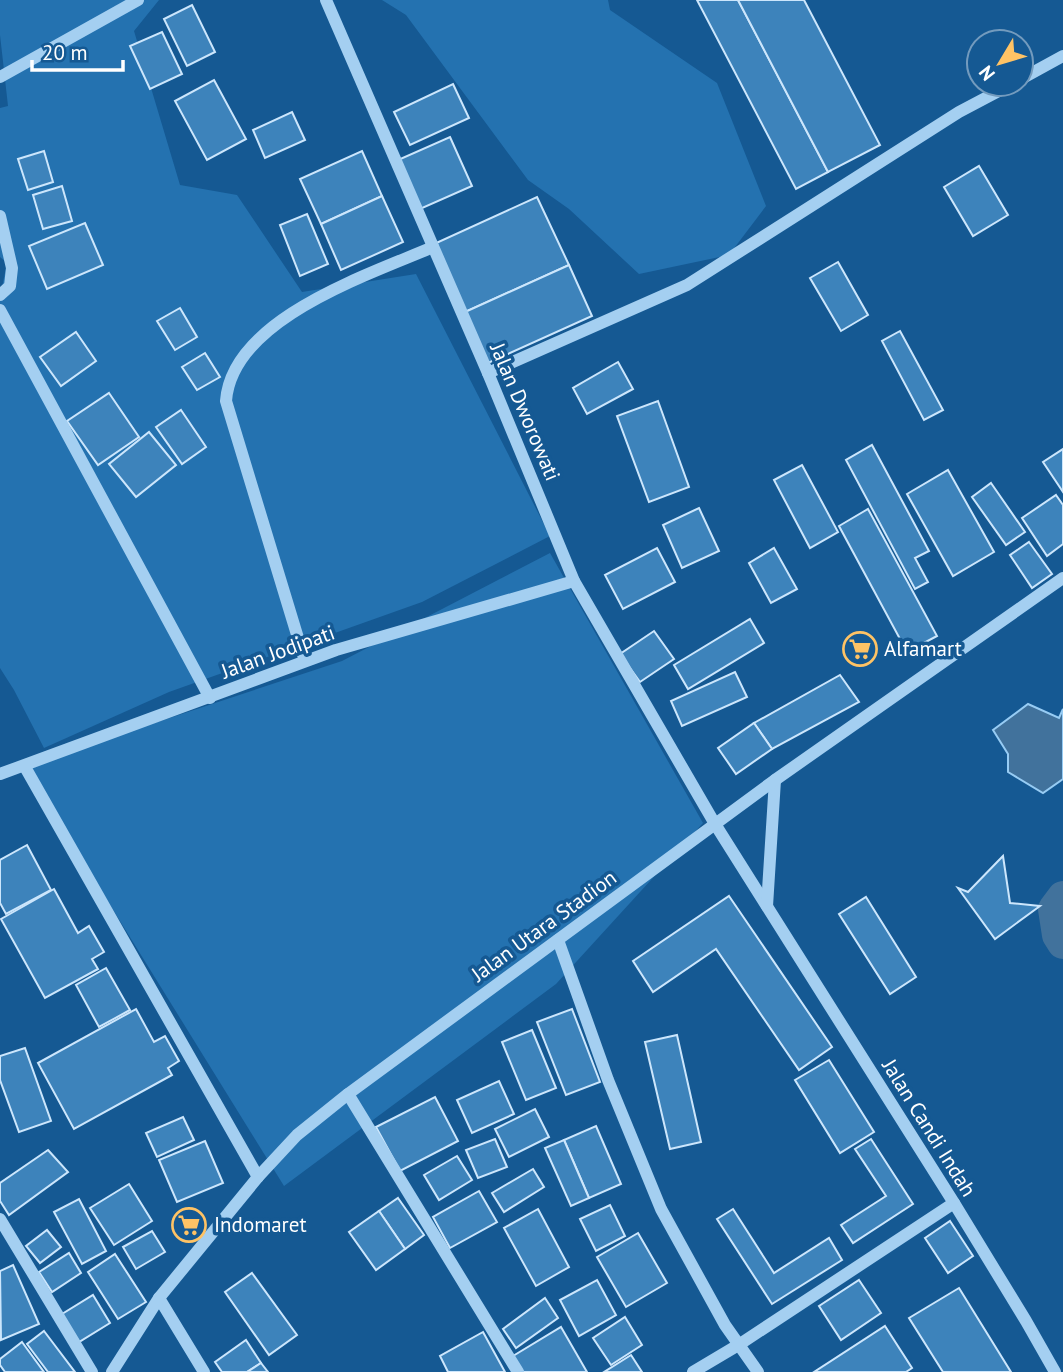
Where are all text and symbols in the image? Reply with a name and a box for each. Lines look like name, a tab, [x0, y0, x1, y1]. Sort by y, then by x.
scale bar	[32, 28, 122, 72]
north arrow	[965, 28, 1035, 98]
text: 20 m	[42, 39, 88, 66]
text: N	[973, 61, 1000, 86]
street label: Jalan Dworowati	[484, 338, 567, 485]
street label: Jalan Jodipati	[216, 618, 338, 685]
supermarket icon: Alfamart	[841, 630, 879, 668]
place label: Alfamart	[884, 635, 962, 662]
street label: Jalan Utara Stadion	[465, 864, 622, 988]
street label: Jalan Candi Indah	[876, 1053, 982, 1201]
supermarket icon: Indomaret	[170, 1206, 208, 1244]
place label: Indomaret	[214, 1211, 307, 1238]

